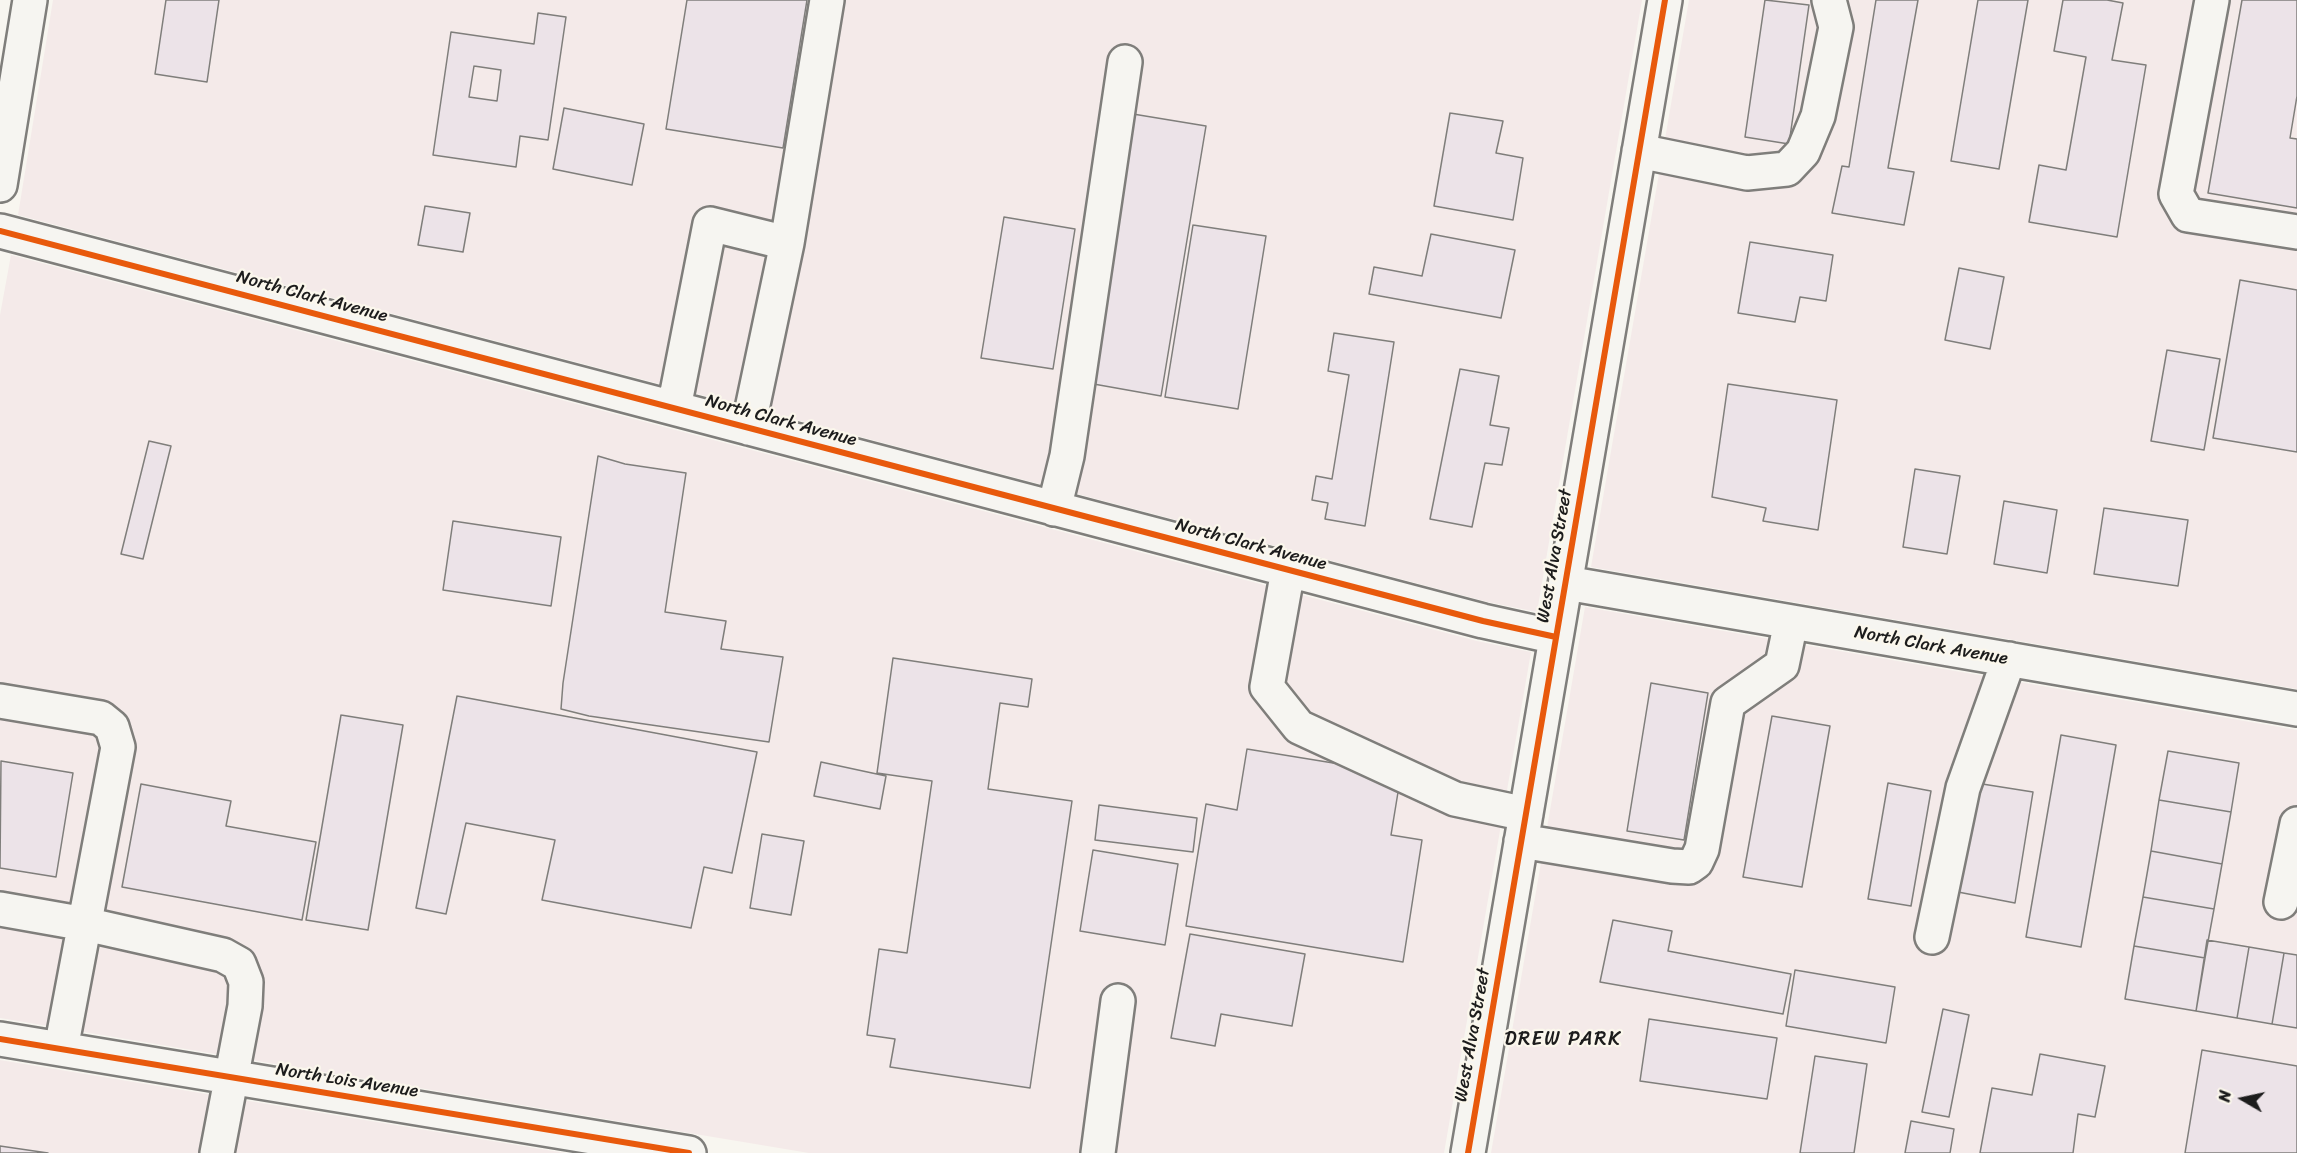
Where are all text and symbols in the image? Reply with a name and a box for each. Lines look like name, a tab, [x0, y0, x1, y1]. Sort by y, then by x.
street label: North Clark Avenue	[234, 266, 390, 328]
street label: North Clark Avenue	[703, 390, 859, 452]
street label: West Alva Street	[1533, 488, 1577, 624]
street label: North Clark Avenue	[1173, 514, 1329, 576]
street label: North Clark Avenue	[1853, 622, 2009, 670]
street label: West Alva Street	[1451, 967, 1495, 1103]
district label: DREW PARK	[1504, 1028, 1622, 1052]
street label: North Lois Avenue	[274, 1059, 420, 1103]
north arrow	[2213, 1069, 2273, 1129]
text: N	[2210, 1088, 2240, 1104]

